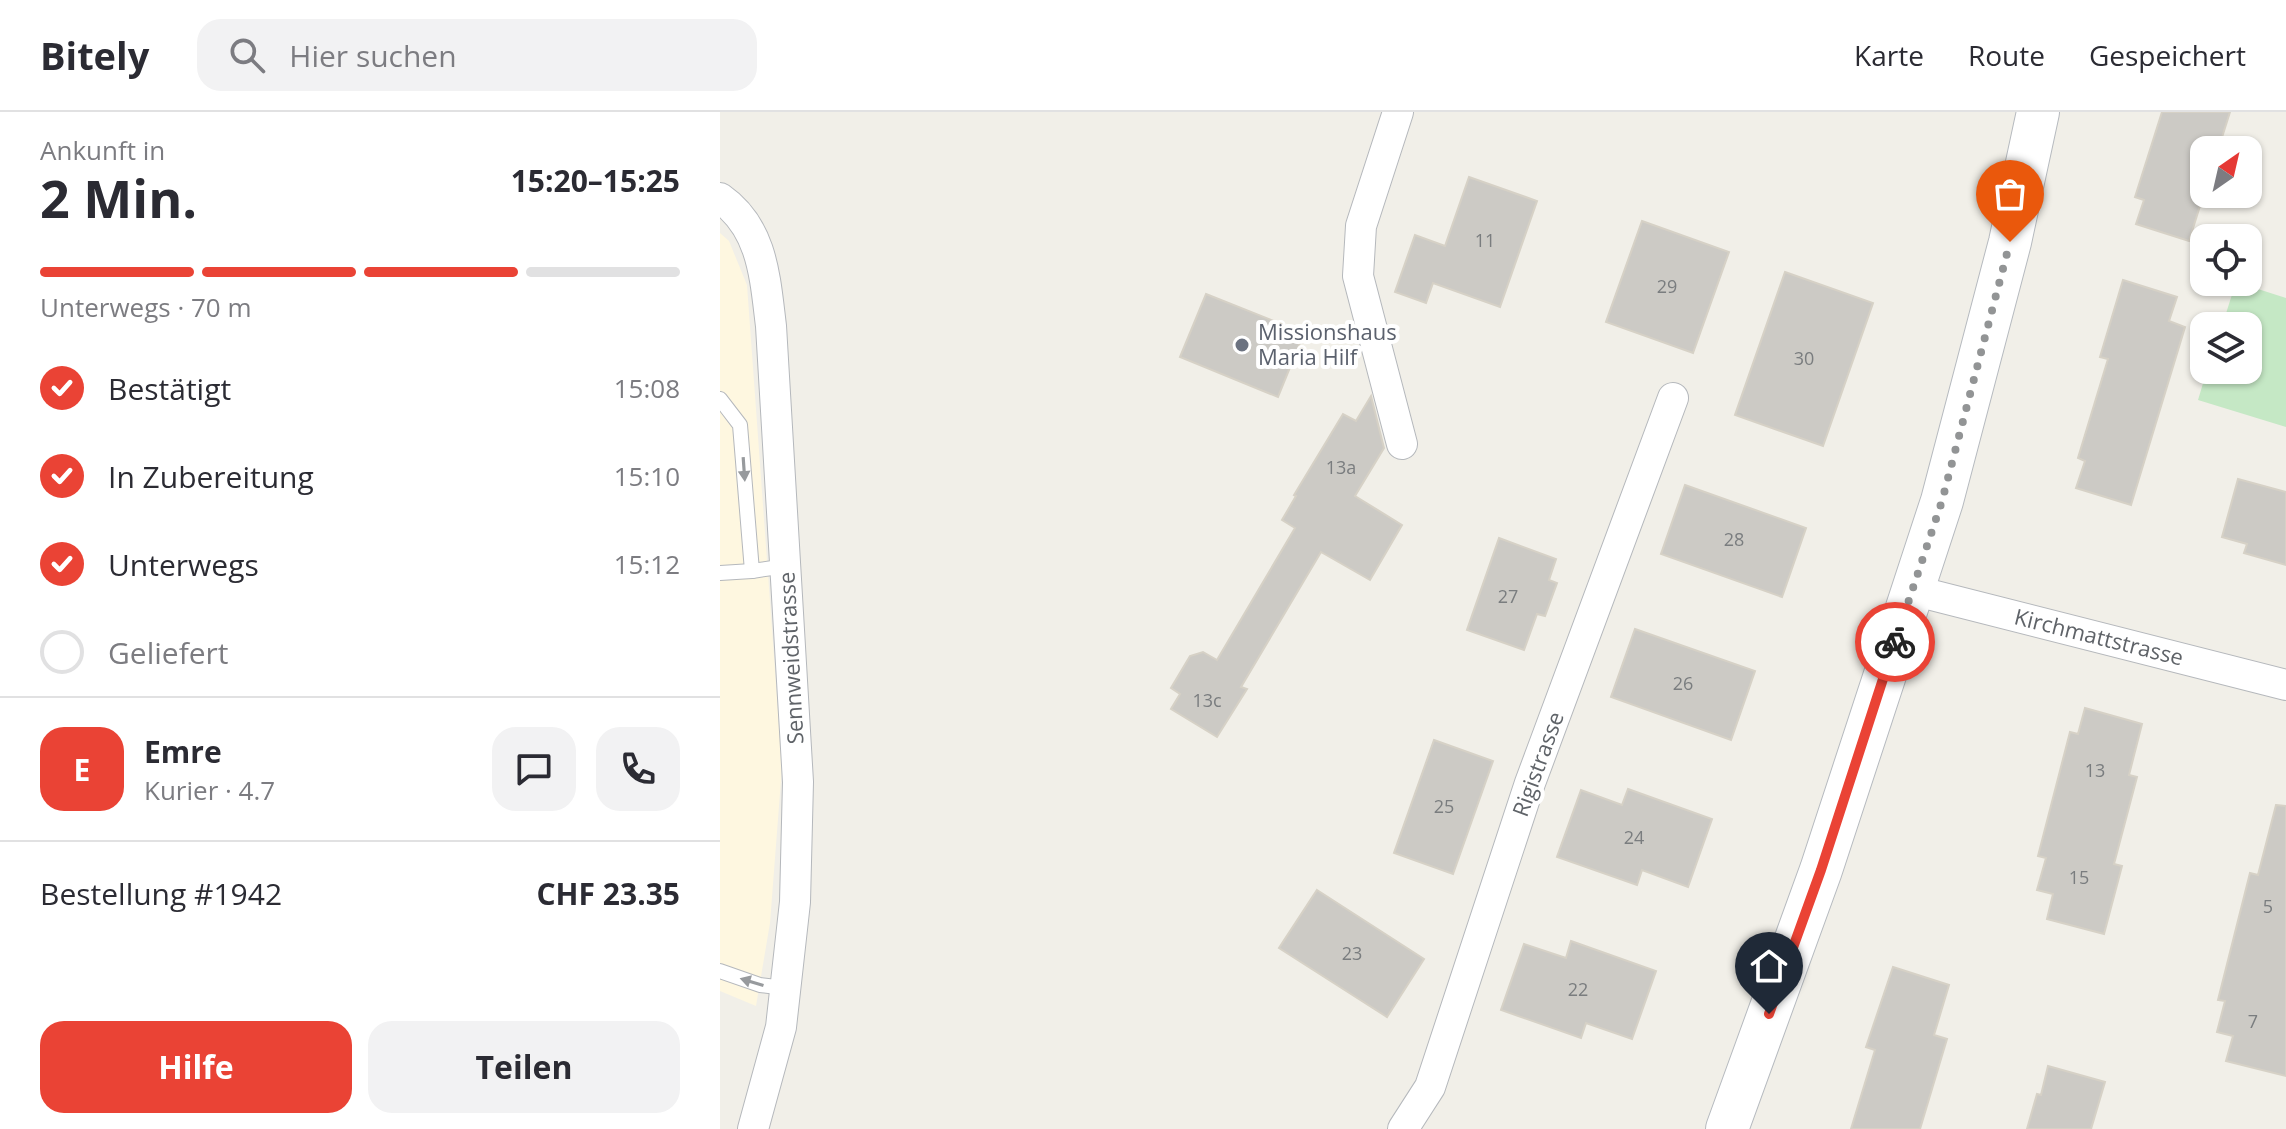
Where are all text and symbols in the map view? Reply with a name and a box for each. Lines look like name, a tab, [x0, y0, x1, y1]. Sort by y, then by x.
search box	[197, 19, 757, 91]
text: Bitely	[40, 29, 149, 81]
icon: search	[225, 33, 269, 77]
text: Hier suchen	[289, 35, 457, 76]
text: Karte	[1854, 36, 1924, 74]
text: Route	[1968, 36, 2045, 74]
text: Gespeichert	[2089, 36, 2246, 74]
text: Ankunft in	[40, 132, 165, 168]
north arrow	[2190, 136, 2262, 208]
map controls	[2190, 136, 2262, 384]
text: 15:20–15:25	[511, 160, 680, 201]
pin	[1976, 160, 2044, 242]
text: 2 Min.	[40, 162, 197, 233]
icon: bag	[1988, 172, 2032, 216]
button: locate	[2190, 224, 2262, 296]
house number: 11	[1475, 228, 1495, 252]
house number: 29	[1657, 274, 1677, 298]
text: Unterwegs · 70 m	[40, 289, 252, 325]
button: layers	[2190, 312, 2262, 384]
place label: Missionshaus Maria Hilf	[1258, 316, 1397, 371]
marker: Missionshaus Maria Hilf	[1233, 336, 1251, 354]
house number: 30	[1794, 346, 1814, 370]
icon: check	[40, 366, 84, 410]
text: Bestätigt	[108, 368, 231, 409]
text: 15:08	[614, 370, 680, 406]
icon: check	[40, 454, 84, 498]
house number: 13a	[1326, 455, 1356, 479]
text: In Zubereitung	[108, 456, 314, 497]
one-way arrow	[738, 457, 751, 482]
text: 15:10	[614, 458, 680, 494]
house number: 28	[1724, 527, 1744, 551]
icon: check	[40, 542, 84, 586]
text: Unterwegs	[108, 544, 259, 585]
text: 15:12	[614, 546, 680, 582]
street label: Sennweidstrasse	[771, 571, 809, 745]
house number: 27	[1498, 584, 1518, 608]
street label: Kirchmattstrasse	[2012, 601, 2187, 672]
courier	[1855, 602, 1935, 682]
icon: bike	[1873, 620, 1917, 664]
text: Geliefert	[108, 632, 229, 673]
house number: 26	[1673, 671, 1693, 695]
house number: 13c	[1192, 688, 1222, 712]
street label: Rigistrasse	[1504, 707, 1570, 820]
button: chat	[492, 727, 576, 811]
button: phone	[596, 727, 680, 811]
text: Emre	[144, 731, 222, 772]
text: E	[74, 749, 90, 790]
house number: 13	[2085, 758, 2105, 782]
text: Kurier · 4.7	[144, 772, 275, 808]
house number: 25	[1434, 794, 1454, 818]
house number: 24	[1624, 825, 1644, 849]
house number: 15	[2069, 865, 2089, 889]
text: Bestellung #1942	[40, 873, 282, 914]
text: CHF 23.35	[537, 873, 680, 914]
house number: 5	[2263, 894, 2273, 918]
pin	[1735, 932, 1803, 1014]
house number: 23	[1342, 941, 1362, 965]
icon: home	[1747, 944, 1791, 988]
one-way arrow	[740, 975, 764, 988]
house number: 22	[1568, 977, 1588, 1001]
house number: 7	[2248, 1009, 2258, 1033]
button: Hilfe	[40, 1021, 352, 1113]
button: Teilen	[368, 1021, 680, 1113]

